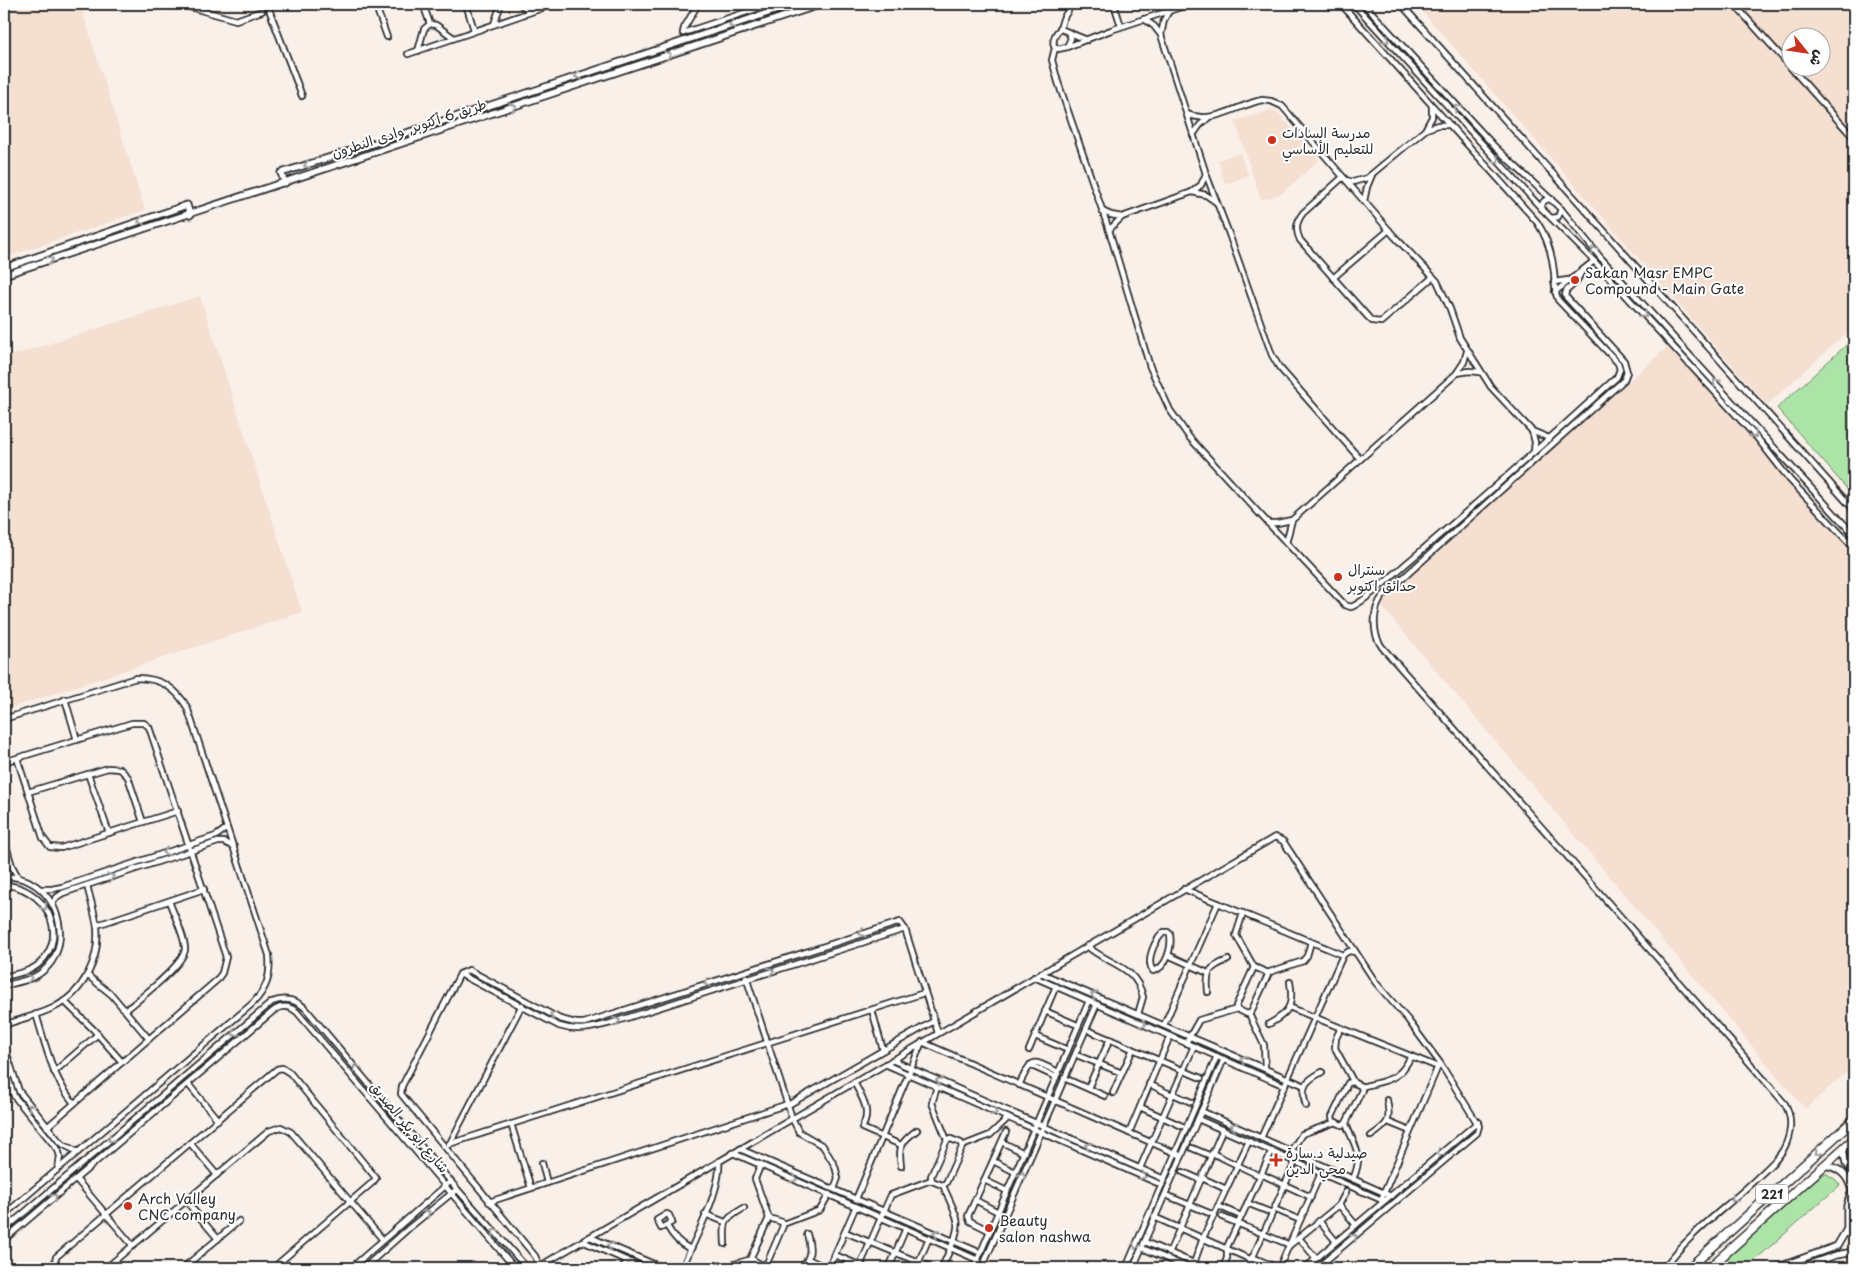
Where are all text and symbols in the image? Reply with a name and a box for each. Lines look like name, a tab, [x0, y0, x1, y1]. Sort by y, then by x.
one-way arrow	[729, 19, 737, 29]
north arrow	[1780, 28, 1830, 78]
one-way arrow	[1380, 34, 1389, 43]
text: ش	[1805, 47, 1831, 71]
one-way arrow	[663, 51, 671, 61]
one-way arrow	[574, 70, 583, 80]
street label: طريق 6 أكتوبر, وادى النطرون	[329, 93, 489, 163]
one-way arrow	[509, 103, 517, 113]
one-way arrow	[1454, 104, 1463, 113]
place label: مدرسة السادات للتعليم الأساسي	[1282, 122, 1373, 162]
marker: مدرسة السادات للتعليم الأساسي	[1266, 134, 1278, 146]
one-way arrow	[1490, 154, 1499, 163]
one-way arrow	[304, 159, 312, 169]
one-way arrow	[137, 215, 145, 225]
one-way arrow	[1591, 246, 1600, 255]
one-way arrow	[45, 256, 54, 266]
place label: Sakan Masr EMPC Compound - Main Gate	[1585, 262, 1744, 299]
marker: Sakan Masr EMPC Compound - Main Gate	[1569, 274, 1581, 286]
one-way arrow	[1639, 310, 1648, 319]
one-way arrow	[1713, 379, 1722, 388]
one-way arrow	[1748, 430, 1757, 439]
place label: سنترال حدائق اكتوبر	[1347, 559, 1416, 596]
marker: سنترال حدائق اكتوبر	[1332, 571, 1344, 583]
one-way arrow	[163, 846, 171, 856]
one-way arrow	[107, 873, 115, 883]
one-way arrow	[38, 902, 48, 911]
one-way arrow	[858, 927, 867, 937]
one-way arrow	[767, 966, 775, 976]
one-way arrow	[25, 974, 33, 984]
one-way arrow	[704, 977, 712, 987]
one-way arrow	[1090, 991, 1099, 1002]
one-way arrow	[549, 1011, 558, 1021]
one-way arrow	[612, 1016, 620, 1026]
one-way arrow	[1138, 1018, 1147, 1029]
one-way arrow	[232, 1028, 241, 1037]
one-way arrow	[1239, 1054, 1248, 1065]
one-way arrow	[353, 1065, 361, 1074]
one-way arrow	[935, 1076, 944, 1087]
street label: شارع أبو بكر الصديق	[366, 1077, 454, 1177]
one-way arrow	[29, 1104, 37, 1113]
one-way arrow	[989, 1106, 997, 1116]
one-way arrow	[1230, 1121, 1239, 1132]
one-way arrow	[108, 1133, 117, 1142]
one-way arrow	[1084, 1141, 1093, 1152]
place label: صيدلية د.سارة محي الدين	[1286, 1142, 1367, 1182]
one-way arrow	[1815, 1146, 1824, 1155]
one-way arrow	[1437, 1148, 1446, 1157]
marker: صيدلية د.سارة محي الدين	[1270, 1154, 1282, 1166]
one-way arrow	[1138, 1170, 1147, 1181]
one-way arrow	[1016, 1171, 1027, 1180]
one-way arrow	[789, 1173, 798, 1184]
road number: 221	[1756, 1184, 1788, 1204]
place label: Arch Valley CNC company	[138, 1188, 236, 1225]
one-way arrow	[1730, 1193, 1739, 1202]
one-way arrow	[49, 1194, 58, 1203]
marker: Arch Valley CNC company	[122, 1200, 134, 1212]
place label: Beauty salon nashwa	[999, 1210, 1091, 1247]
one-way arrow	[421, 1211, 430, 1219]
marker: Beauty salon nashwa	[983, 1222, 995, 1234]
one-way arrow	[492, 1228, 501, 1237]
one-way arrow	[932, 1229, 941, 1240]
one-way arrow	[1348, 1234, 1357, 1242]
one-way arrow	[606, 1241, 615, 1252]
one-way arrow	[1132, 1241, 1142, 1250]

